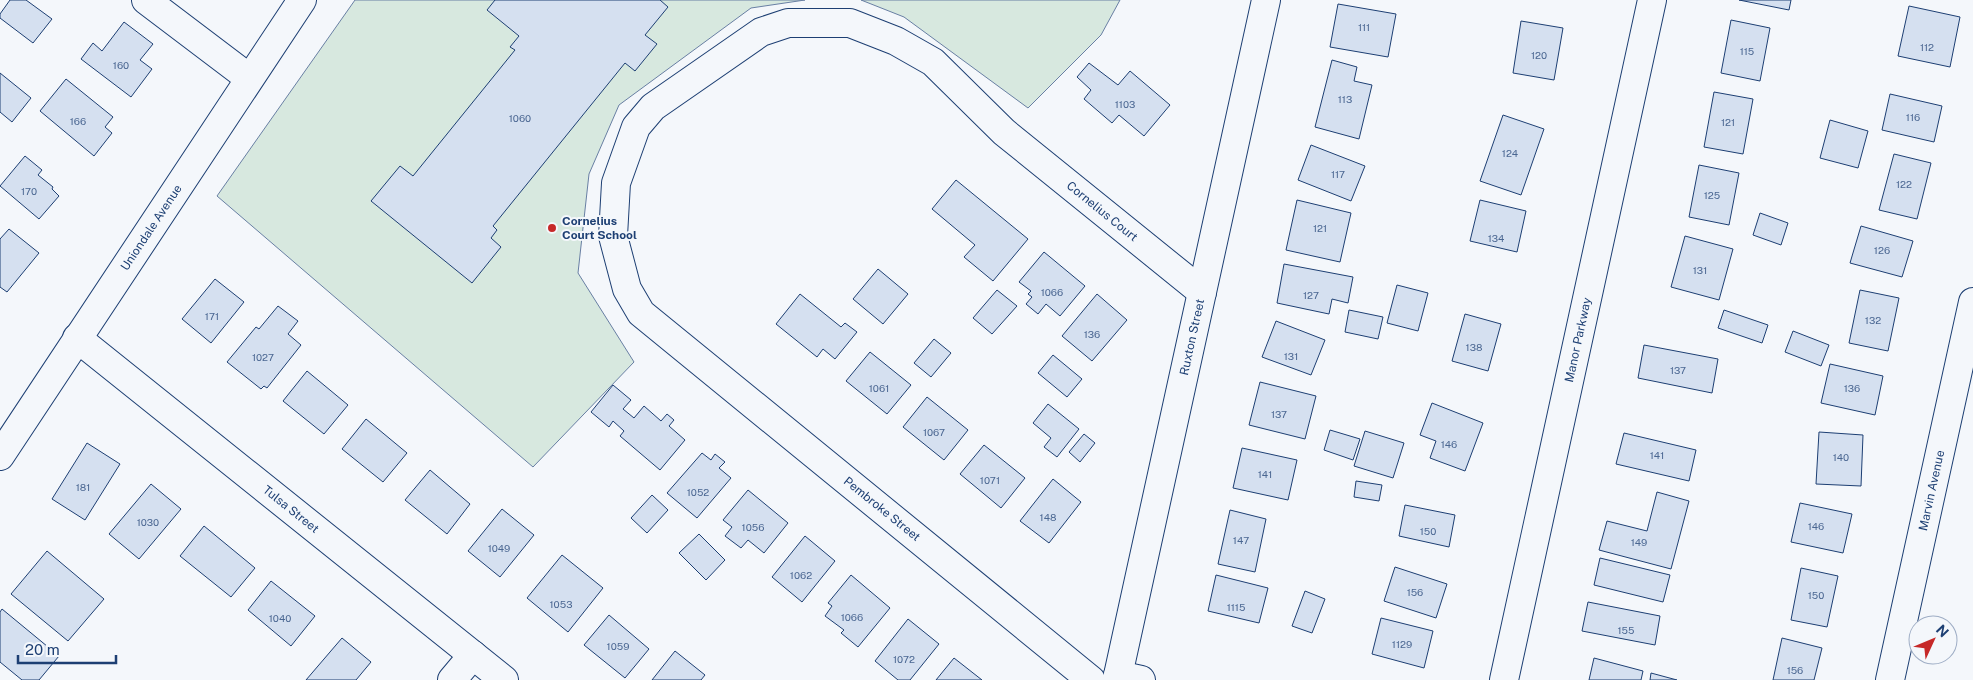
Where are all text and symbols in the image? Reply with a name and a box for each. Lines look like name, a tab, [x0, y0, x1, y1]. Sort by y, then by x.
house number: 111	[1358, 21, 1370, 33]
house number: 112	[1920, 41, 1934, 53]
house number: 115	[1740, 45, 1754, 57]
house number: 120	[1531, 49, 1547, 61]
house number: 160	[113, 59, 129, 71]
house number: 113	[1338, 93, 1352, 105]
house number: 1103	[1115, 98, 1135, 110]
house number: 116	[1906, 111, 1920, 123]
house number: 1060	[509, 112, 531, 124]
house number: 166	[70, 115, 86, 127]
house number: 121	[1721, 116, 1735, 128]
house number: 124	[1502, 147, 1518, 159]
house number: 117	[1331, 168, 1345, 180]
house number: 122	[1896, 178, 1912, 190]
street label: Cornelius Court	[1064, 179, 1141, 244]
street label: Uniondale Avenue	[118, 182, 185, 273]
house number: 170	[21, 185, 37, 197]
house number: 125	[1704, 189, 1720, 201]
place label: Cornelius Court School	[562, 214, 637, 242]
marker: Cornelius Court School	[546, 222, 558, 234]
house number: 121	[1313, 222, 1327, 234]
house number: 134	[1488, 232, 1504, 244]
house number: 126	[1874, 244, 1890, 256]
house number: 131	[1693, 264, 1707, 276]
house number: 1066	[1041, 286, 1063, 298]
house number: 127	[1303, 289, 1319, 301]
street label: Manor Parkway	[1562, 296, 1594, 384]
street label: Ruxton Street	[1177, 297, 1207, 377]
house number: 171	[205, 310, 219, 322]
house number: 132	[1865, 314, 1881, 326]
house number: 136	[1084, 328, 1100, 340]
house number: 138	[1466, 341, 1482, 353]
house number: 131	[1284, 350, 1298, 362]
house number: 1027	[252, 351, 274, 363]
house number: 137	[1670, 364, 1686, 376]
house number: 1061	[869, 382, 889, 394]
house number: 136	[1844, 382, 1860, 394]
house number: 137	[1271, 408, 1287, 420]
house number: 1067	[923, 426, 945, 438]
house number: 146	[1441, 438, 1457, 450]
house number: 141	[1650, 449, 1664, 461]
street label: Marvin Avenue	[1916, 449, 1947, 532]
house number: 140	[1833, 451, 1849, 463]
house number: 141	[1258, 468, 1272, 480]
street label: Pembroke Street	[841, 474, 923, 544]
house number: 1071	[980, 474, 1000, 486]
house number: 181	[76, 481, 90, 493]
street label: Tulsa Street	[260, 483, 322, 536]
house number: 1052	[687, 486, 709, 498]
house number: 148	[1040, 511, 1056, 523]
house number: 1030	[137, 516, 159, 528]
house number: 146	[1808, 520, 1824, 532]
house number: 1056	[742, 521, 764, 533]
house number: 150	[1420, 525, 1436, 537]
house number: 147	[1233, 534, 1249, 546]
house number: 149	[1631, 536, 1647, 548]
house number: 1049	[488, 542, 510, 554]
house number: 1062	[790, 569, 812, 581]
house number: 156	[1407, 586, 1423, 598]
house number: 150	[1808, 589, 1824, 601]
house number: 1053	[550, 598, 572, 610]
house number: 1115	[1227, 601, 1245, 613]
house number: 1066	[841, 611, 863, 623]
house number: 1040	[269, 612, 291, 624]
north arrow	[1908, 615, 1958, 665]
text: N	[1933, 621, 1952, 640]
house number: 155	[1618, 624, 1634, 636]
scale bar	[18, 632, 115, 664]
house number: 1129	[1392, 638, 1412, 650]
house number: 1059	[607, 640, 629, 652]
text: 20 m	[25, 641, 60, 658]
house number: 1072	[893, 653, 915, 665]
house number: 156	[1787, 664, 1803, 676]

